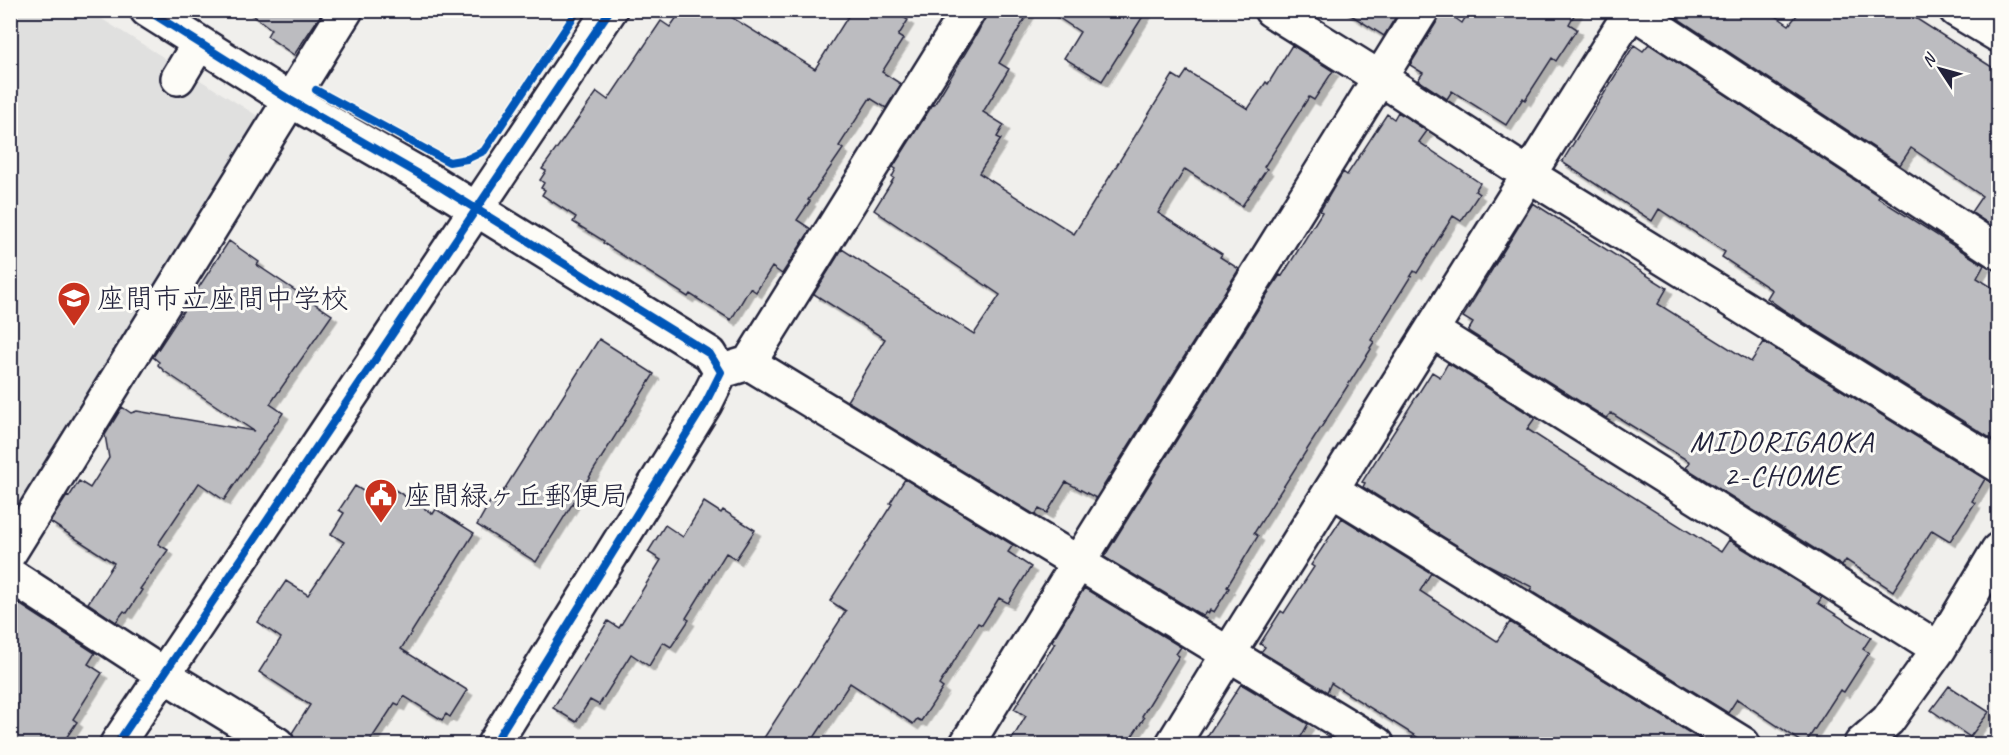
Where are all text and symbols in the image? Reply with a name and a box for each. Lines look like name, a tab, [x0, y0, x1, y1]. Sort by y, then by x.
north arrow	[1910, 39, 1970, 99]
text: N	[1918, 48, 1941, 71]
school or university icon: 座間市立座間中学校	[56, 280, 92, 327]
place label: 座間市立座間中学校	[97, 281, 349, 316]
district label: MIDORIGAOKA 2-CHOME	[1690, 422, 1875, 494]
public building icon: 座間緑ヶ丘郵便局	[363, 477, 399, 524]
place label: 座間緑ヶ丘郵便局	[404, 478, 628, 513]

